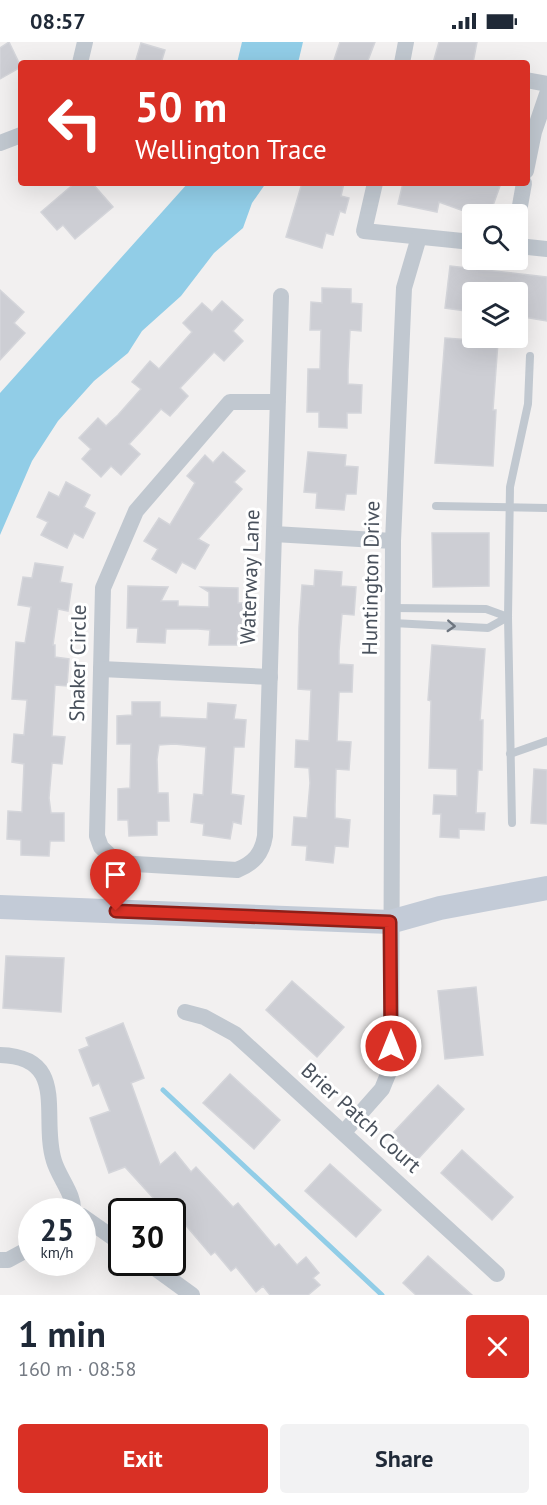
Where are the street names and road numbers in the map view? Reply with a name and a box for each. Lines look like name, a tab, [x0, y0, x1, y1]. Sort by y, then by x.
street label: Huntington Drive	[356, 500, 385, 656]
street label: Waterway Lane	[234, 509, 265, 645]
street label: Shaker Circle	[63, 604, 92, 722]
street label: Brier Patch Court	[296, 1057, 427, 1179]

